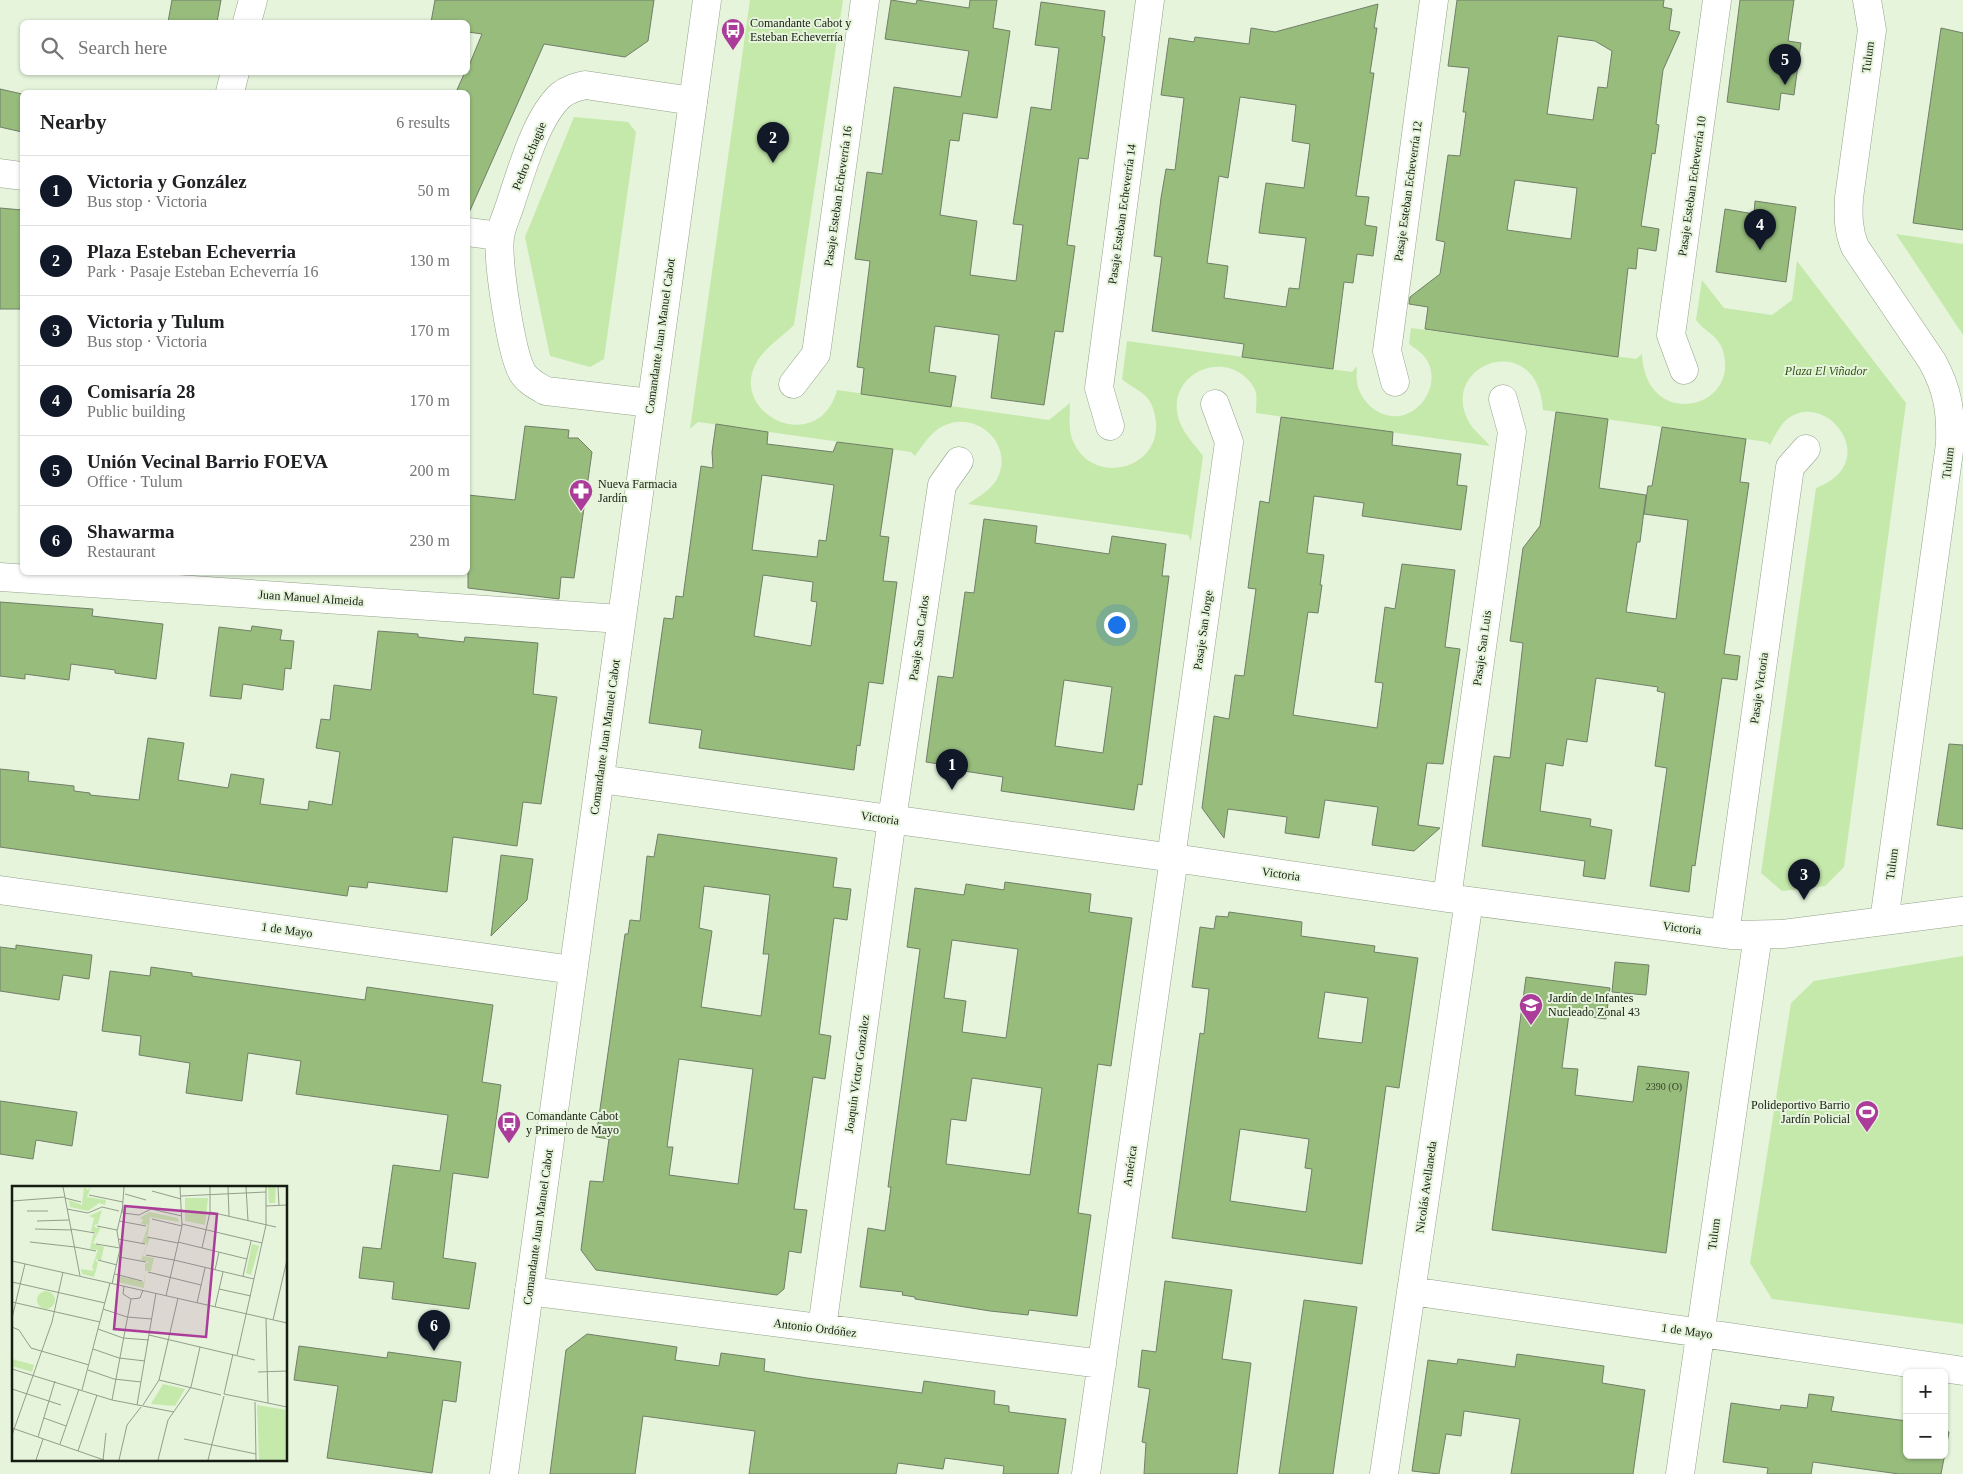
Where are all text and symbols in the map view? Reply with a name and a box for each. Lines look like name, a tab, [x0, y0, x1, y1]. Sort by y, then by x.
place label: Comandante Cabot y Esteban Echeverría	[750, 16, 851, 44]
bus stop icon: Comandante Cabot y Esteban Echeverría	[720, 17, 746, 51]
search box	[20, 20, 470, 75]
icon: search	[38, 34, 66, 62]
text: Search here	[78, 37, 167, 58]
street label: Tulum	[1859, 40, 1877, 74]
pin: 5	[1769, 44, 1801, 85]
text: Nearby	[40, 110, 107, 134]
text: 6 results	[396, 114, 450, 131]
street label: Pasaje Esteban Echeverría 10	[1675, 115, 1709, 257]
street label: Pedro Echagüe	[509, 120, 549, 192]
street label: Pasaje Esteban Echeverría 12	[1391, 120, 1425, 262]
pin: 2	[757, 122, 789, 163]
street label: Pasaje Esteban Echeverría 16	[821, 125, 855, 267]
street label: Pasaje Esteban Echeverría 14	[1105, 143, 1139, 285]
text: Victoria y González	[87, 171, 247, 192]
text: 1	[52, 182, 60, 199]
text: 50 m	[418, 182, 450, 199]
text: Bus stop · Victoria	[87, 193, 207, 210]
pin: 4	[1744, 209, 1776, 250]
text: Plaza Esteban Echeverria	[87, 241, 296, 262]
text: 2	[52, 252, 60, 269]
text: 130 m	[410, 252, 450, 269]
street label: Comandante Juan Manuel Cabot	[642, 257, 678, 415]
text: Park · Pasaje Esteban Echeverría 16	[87, 263, 318, 280]
text: Victoria y Tulum	[87, 311, 225, 332]
text: 3	[52, 322, 60, 339]
text: 170 m	[410, 322, 450, 339]
text: Bus stop · Victoria	[87, 333, 207, 350]
park label: Plaza El Viñador	[1784, 364, 1868, 378]
text: Comisaría 28	[87, 381, 195, 402]
text: 4	[52, 392, 60, 409]
text: 170 m	[410, 392, 450, 409]
text: Public building	[87, 403, 185, 420]
street label: Tulum	[1939, 446, 1957, 480]
text: Unión Vecinal Barrio FOEVA	[87, 451, 328, 472]
text: 5	[52, 462, 60, 479]
text: 200 m	[410, 462, 450, 479]
text: Office · Tulum	[87, 473, 183, 490]
place label: Nueva Farmacia Jardín	[598, 477, 678, 505]
pharmacy icon: Nueva Farmacia Jardín	[568, 478, 594, 512]
text: Shawarma	[87, 521, 175, 542]
text: 6	[52, 532, 60, 549]
text: 230 m	[410, 532, 450, 549]
text: Restaurant	[87, 543, 155, 560]
street label: Juan Manuel Almeida	[258, 587, 365, 609]
street label: Pasaje San Jorge	[1190, 589, 1216, 671]
street label: Pasaje San Carlos	[906, 594, 932, 682]
street label: Pasaje San Luis	[1470, 609, 1494, 687]
your location	[1104, 612, 1130, 638]
street label: Pasaje Victoria	[1747, 651, 1771, 725]
street label: Comandante Juan Manuel Cabot	[587, 658, 623, 816]
pin: 1	[936, 749, 968, 790]
street label: Victoria	[860, 808, 901, 828]
street label: Tulum	[1883, 847, 1901, 881]
pin: 3	[1788, 859, 1820, 900]
street label: Victoria	[1261, 864, 1302, 884]
street label: 1 de Mayo	[261, 919, 313, 941]
street label: Victoria	[1662, 919, 1703, 937]
place label: Jardín de Infantes Nucleado Zonal 43	[1548, 991, 1640, 1019]
school or university icon: Jardín de Infantes Nucleado Zonal 43	[1518, 992, 1544, 1026]
street label: Joaquín Víctor González	[842, 1014, 872, 1134]
house number: 2390 (O)	[1646, 1081, 1682, 1093]
place label: Polideportivo Barrio Jardín Policial	[1751, 1098, 1851, 1126]
sports icon: Polideportivo Barrio Jardín Policial	[1854, 1099, 1880, 1133]
place label: Comandante Cabot y Primero de Mayo	[526, 1109, 619, 1137]
bus stop icon: Comandante Cabot y Primero de Mayo	[496, 1110, 522, 1144]
street label: Nicolás Avellaneda	[1413, 1139, 1439, 1234]
street label: América	[1120, 1144, 1140, 1187]
street label: Comandante Juan Manuel Cabot	[520, 1148, 556, 1306]
inset map	[12, 1186, 288, 1462]
street label: Tulum	[1705, 1217, 1723, 1251]
pin: 6	[418, 1310, 450, 1351]
street label: Antonio Ordóñez	[773, 1316, 857, 1340]
street label: 1 de Mayo	[1661, 1320, 1713, 1342]
map controls	[1903, 1369, 1948, 1459]
button: +	[1903, 1369, 1948, 1414]
button: −	[1903, 1414, 1948, 1459]

